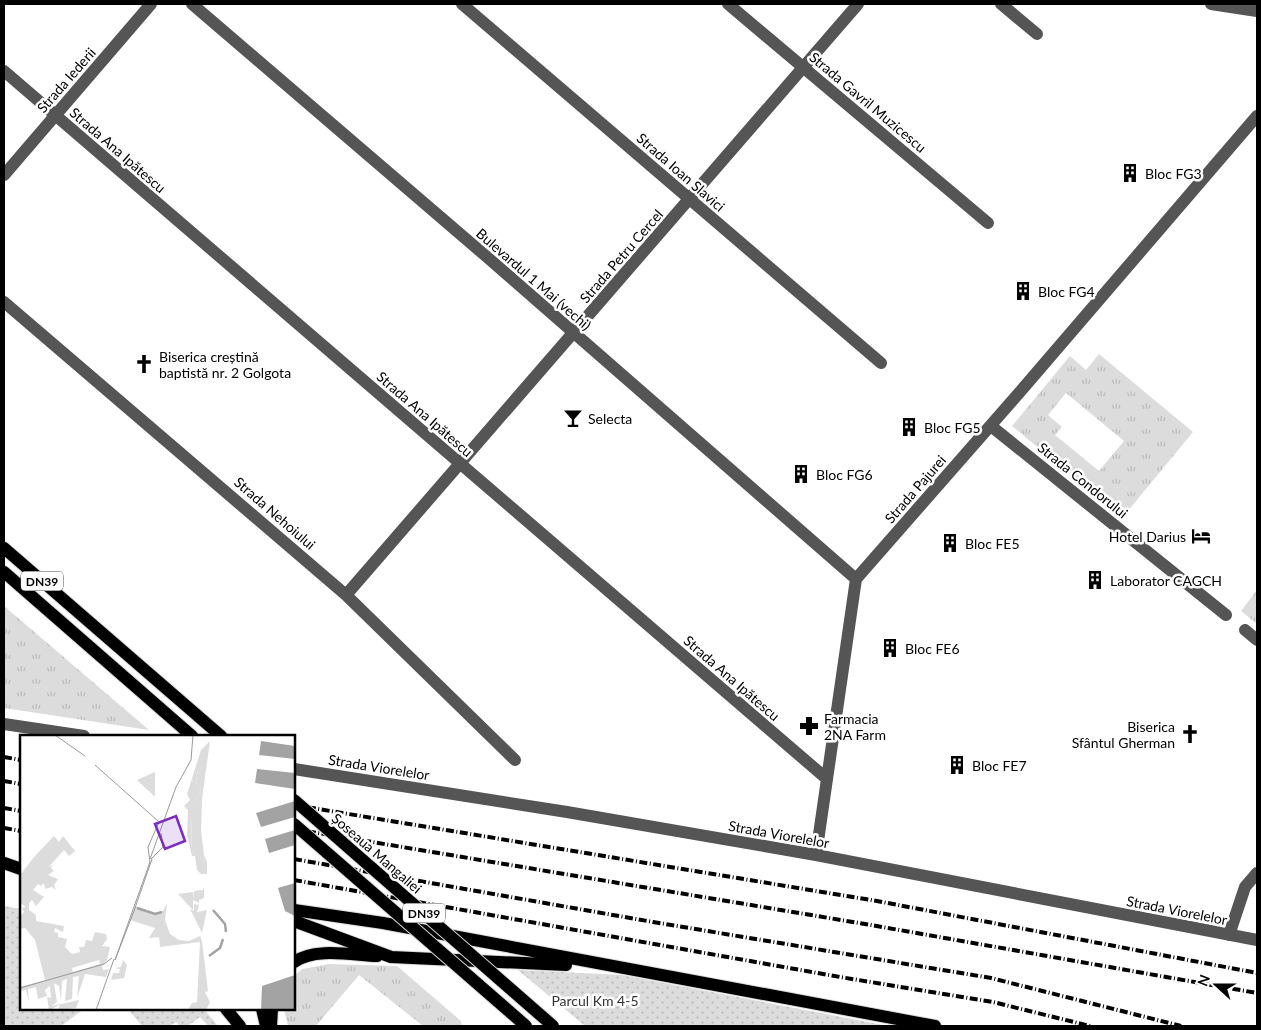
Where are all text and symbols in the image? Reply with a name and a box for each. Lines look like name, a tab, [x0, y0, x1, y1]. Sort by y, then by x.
street label: Strada Iederii	[33, 44, 99, 116]
street label: Strada Gavril Muzicescu	[806, 48, 930, 156]
street label: Strada Ana Ipătescu	[67, 104, 169, 196]
street label: Strada Ioan Slavici	[634, 129, 728, 215]
building icon: Bloc FG3	[1119, 162, 1141, 184]
place label: Bloc FG3	[1145, 165, 1202, 182]
street label: Strada Petru Cercel	[576, 206, 666, 306]
street label: Bulevardul 1 Mai (vechi)	[473, 225, 595, 334]
building icon: Bloc FG4	[1012, 280, 1034, 302]
place label: Bloc FG4	[1038, 283, 1095, 300]
place label: Biserica creștină baptistă nr. 2 Golgota	[159, 348, 291, 381]
church icon: Biserica creștină baptistă nr. 2 Golgota	[133, 353, 155, 375]
street label: Strada Ana Ipătescu	[374, 368, 476, 460]
bar icon: Selecta	[562, 407, 584, 429]
place label: Selecta	[588, 410, 632, 427]
building icon: Bloc FG5	[898, 416, 920, 438]
place label: Bloc FG5	[924, 419, 981, 436]
street label: Strada Condorului	[1035, 439, 1131, 521]
street label: Strada Pajurei	[881, 452, 949, 526]
building icon: Bloc FG6	[790, 463, 812, 485]
place label: Bloc FG6	[816, 466, 873, 483]
street label: Strada Nehoiului	[231, 473, 319, 553]
hotel icon: Hotel Darius	[1190, 525, 1212, 547]
place label: Hotel Darius	[1109, 528, 1186, 545]
building icon: Bloc FE5	[939, 532, 961, 554]
place label: Bloc FE5	[965, 535, 1020, 552]
building icon: Laborator CAGCH	[1084, 569, 1106, 591]
road number: DN39	[21, 572, 63, 590]
place label: Laborator CAGCH	[1110, 572, 1222, 589]
street label: Strada Ana Ipătescu	[681, 632, 783, 724]
building icon: Bloc FE6	[879, 637, 901, 659]
place label: Bloc FE6	[905, 640, 960, 657]
place label: Farmacia 2NA Farm	[824, 710, 886, 743]
pharmacy icon: Farmacia 2NA Farm	[798, 715, 820, 737]
place label: Biserica Sfântul Gherman	[1072, 718, 1175, 751]
church icon: Biserica Sfântul Gherman	[1179, 723, 1201, 745]
inset map	[20, 735, 295, 1010]
street label: Strada Viorelelor	[327, 751, 431, 783]
building icon: Bloc FE7	[946, 754, 968, 776]
place label: Bloc FE7	[972, 757, 1027, 774]
street label: Șoseaua Mangaliei	[329, 809, 425, 897]
street label: Strada Viorelelor	[727, 817, 831, 851]
street label: Strada Viorelelor	[1125, 892, 1229, 928]
road number: DN39	[403, 904, 445, 922]
north arrow	[1191, 960, 1241, 1010]
text: N	[1194, 972, 1213, 988]
park label: Parcul Km 4-5	[551, 992, 639, 1009]

